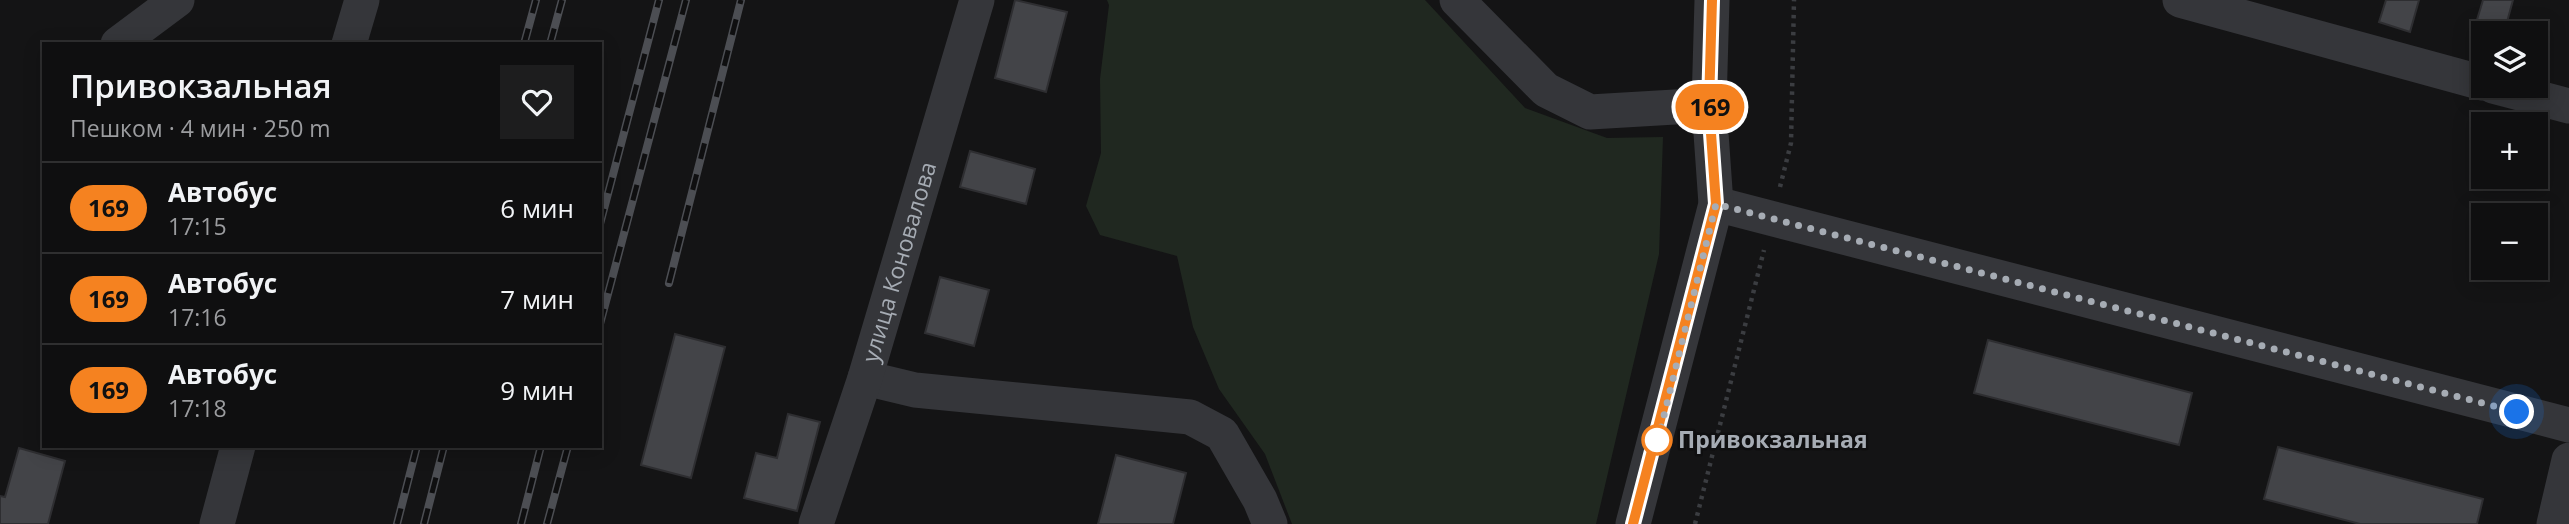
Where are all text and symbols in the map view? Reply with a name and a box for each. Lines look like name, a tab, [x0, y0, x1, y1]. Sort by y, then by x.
map controls	[2471, 21, 2548, 280]
button: layers	[2471, 21, 2548, 98]
text: Привокзальная	[70, 63, 332, 108]
button: heart	[500, 65, 574, 139]
line badge: 169	[1670, 84, 1750, 130]
text: 169	[1689, 90, 1731, 123]
text: Пешком · 4 мин · 250 m	[70, 112, 331, 144]
button: +	[2471, 112, 2548, 189]
street label: улица Коновалова	[854, 158, 943, 366]
text: Автобус	[168, 174, 277, 210]
text: 6 мин	[500, 190, 574, 226]
text: 169	[88, 191, 129, 224]
button: −	[2471, 203, 2548, 280]
text: 17:15	[168, 210, 227, 242]
text: Автобус	[168, 265, 277, 301]
text: 7 мин	[500, 281, 574, 317]
text: 169	[88, 282, 129, 315]
text: 17:16	[168, 301, 227, 333]
text: Автобус	[168, 356, 277, 392]
text: 9 мин	[500, 372, 574, 408]
text: 169	[88, 373, 129, 406]
text: 17:18	[168, 392, 227, 424]
your location	[2499, 394, 2534, 429]
place label: Привокзальная	[1678, 423, 1868, 455]
marker: Привокзальная	[1642, 425, 1672, 455]

